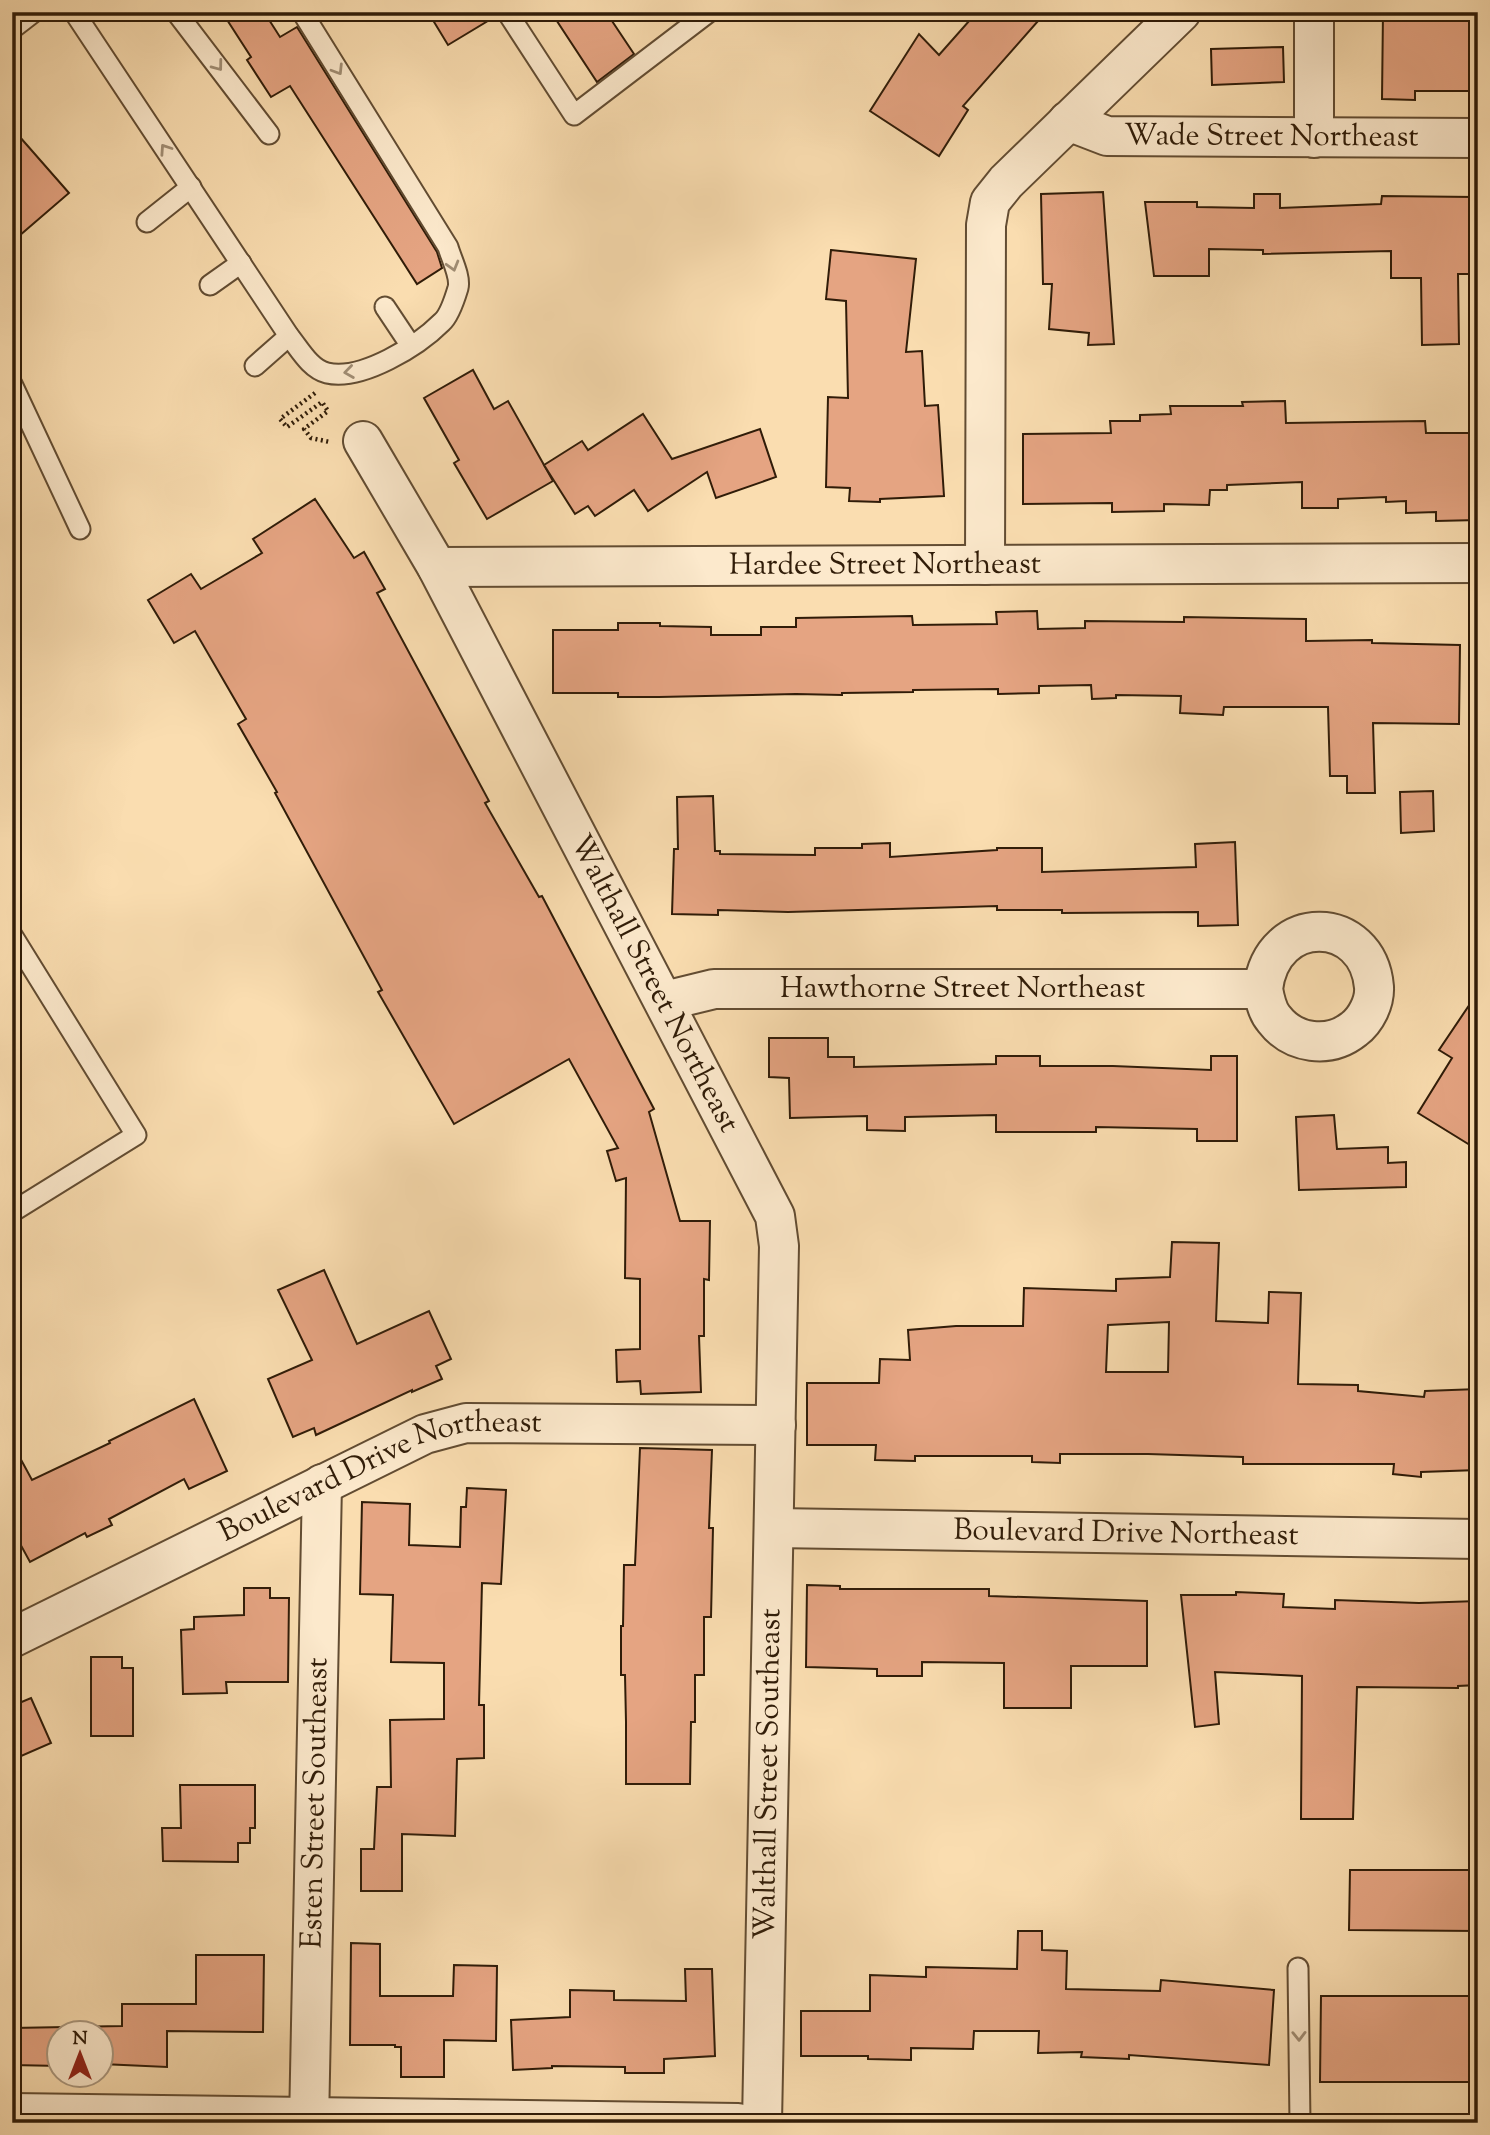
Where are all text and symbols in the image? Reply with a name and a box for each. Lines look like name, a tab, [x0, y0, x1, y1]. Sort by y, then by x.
one-way arrow	[210, 59, 223, 71]
one-way arrow	[330, 63, 343, 76]
street label: Wade Street Northeast	[1124, 115, 1419, 159]
one-way arrow	[161, 144, 173, 157]
one-way arrow	[445, 260, 460, 272]
one-way arrow	[343, 364, 355, 379]
street label: Hardee Street Northeast	[729, 543, 1041, 587]
street label: Walthall Street Northeast	[559, 827, 750, 1140]
street label: Hawthorne Street Northeast	[780, 968, 1145, 1011]
street label: Boulevard Drive Northeast	[212, 1401, 542, 1554]
street label: Boulevard Drive Northeast	[953, 1509, 1299, 1558]
street label: Walthall Street Southeast	[745, 1608, 793, 1940]
street label: Esten Street Southeast	[291, 1657, 340, 1949]
north arrow	[46, 2020, 116, 2090]
text: N	[72, 2026, 88, 2053]
one-way arrow	[1291, 2032, 1307, 2042]

